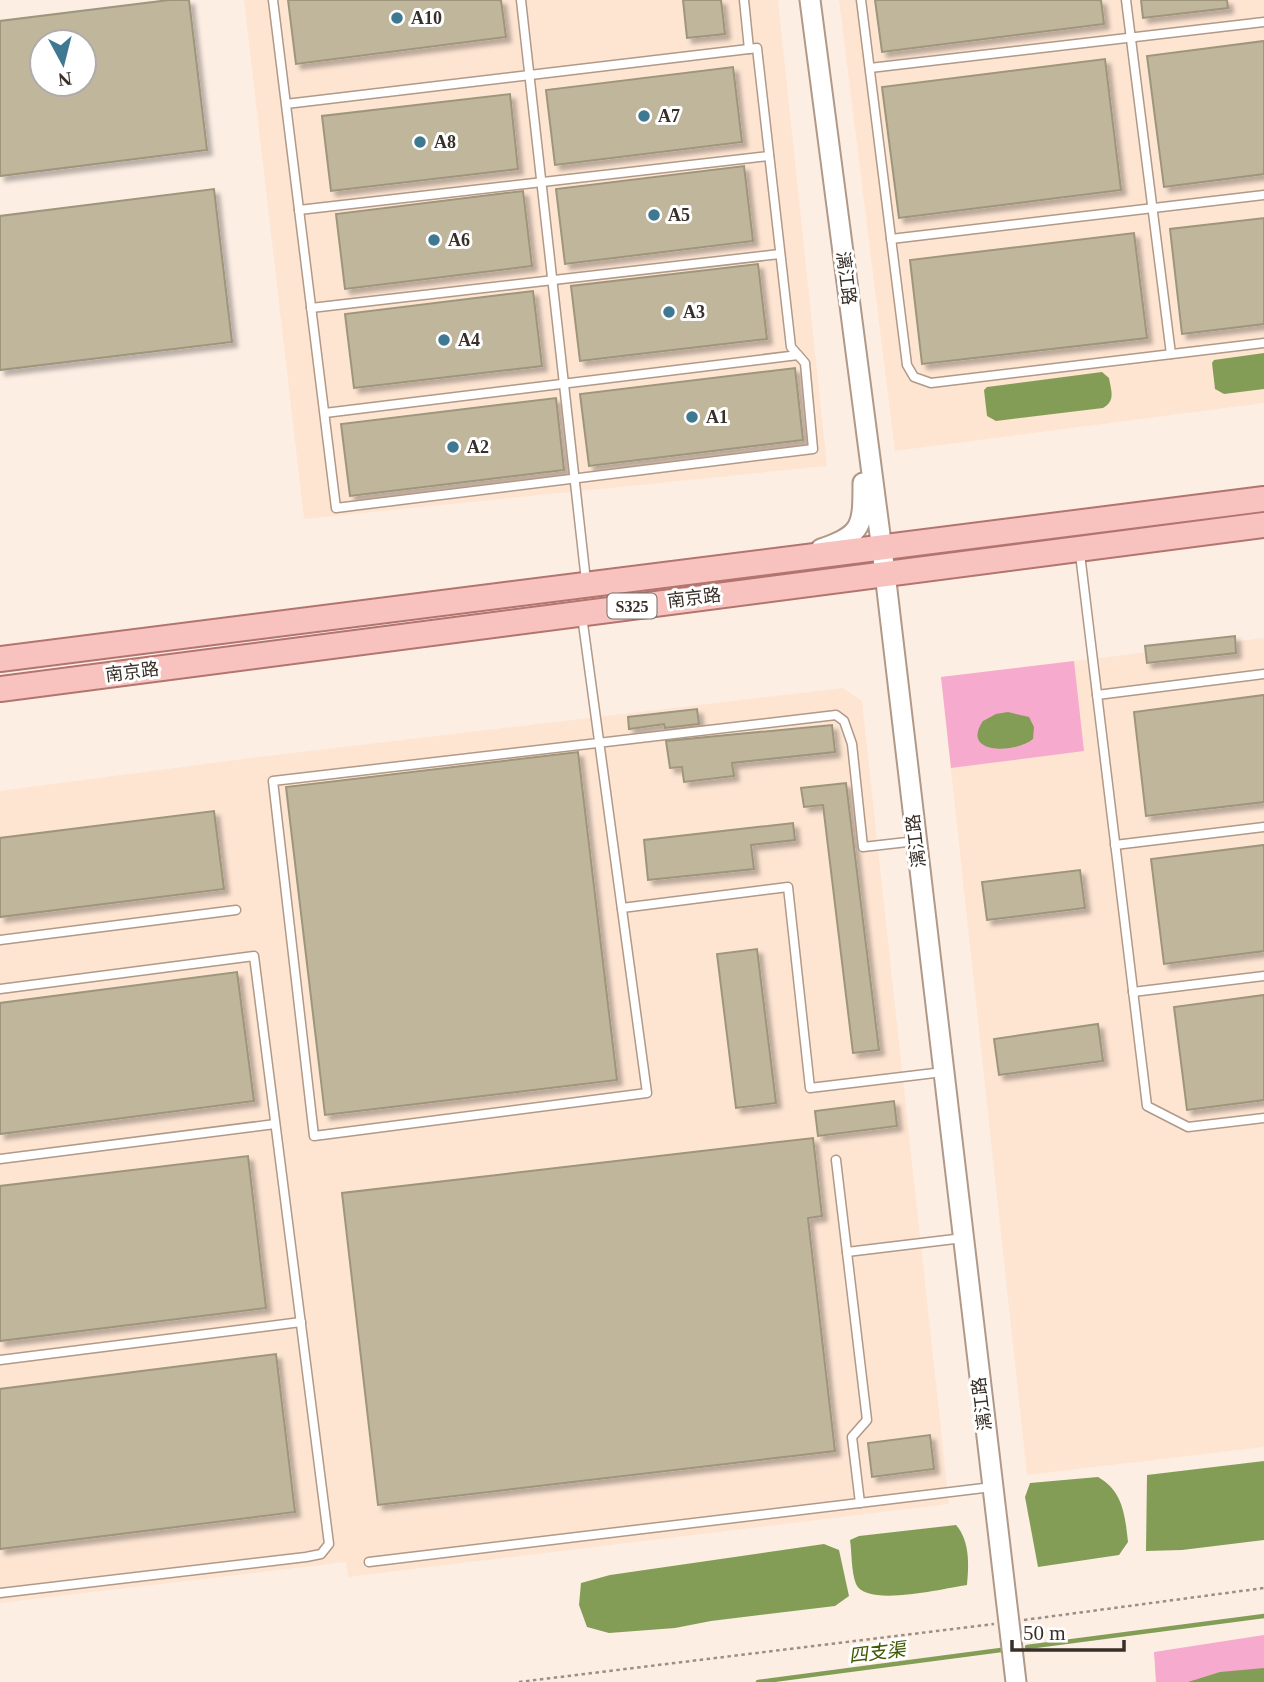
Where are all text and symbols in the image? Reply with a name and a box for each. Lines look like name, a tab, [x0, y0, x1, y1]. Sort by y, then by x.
place label: A10	[411, 8, 442, 28]
marker: A10	[389, 10, 405, 26]
north arrow	[28, 28, 98, 98]
text: N	[57, 68, 73, 91]
place label: A7	[658, 106, 680, 126]
marker: A7	[636, 108, 652, 124]
place label: A8	[434, 132, 456, 152]
marker: A8	[412, 134, 428, 150]
place label: A5	[668, 205, 690, 225]
marker: A5	[646, 207, 662, 223]
place label: A6	[448, 230, 470, 250]
marker: A6	[426, 232, 442, 248]
street label: 漓江路	[833, 250, 859, 306]
place label: A3	[683, 302, 705, 322]
marker: A3	[661, 304, 677, 320]
place label: A4	[458, 330, 480, 350]
marker: A4	[436, 332, 452, 348]
place label: A1	[706, 407, 728, 427]
marker: A1	[684, 409, 700, 425]
place label: A2	[467, 437, 489, 457]
marker: A2	[445, 439, 461, 455]
street label: 南京路	[666, 585, 722, 611]
road number: S325	[608, 594, 656, 618]
street label: 南京路	[104, 659, 160, 685]
street label: 漓江路	[903, 813, 929, 869]
street label: 漓江路	[969, 1376, 995, 1432]
scale bar	[1012, 1608, 1124, 1652]
text: 50 m	[1023, 1621, 1066, 1645]
water label: 四支渠	[847, 1638, 910, 1666]

